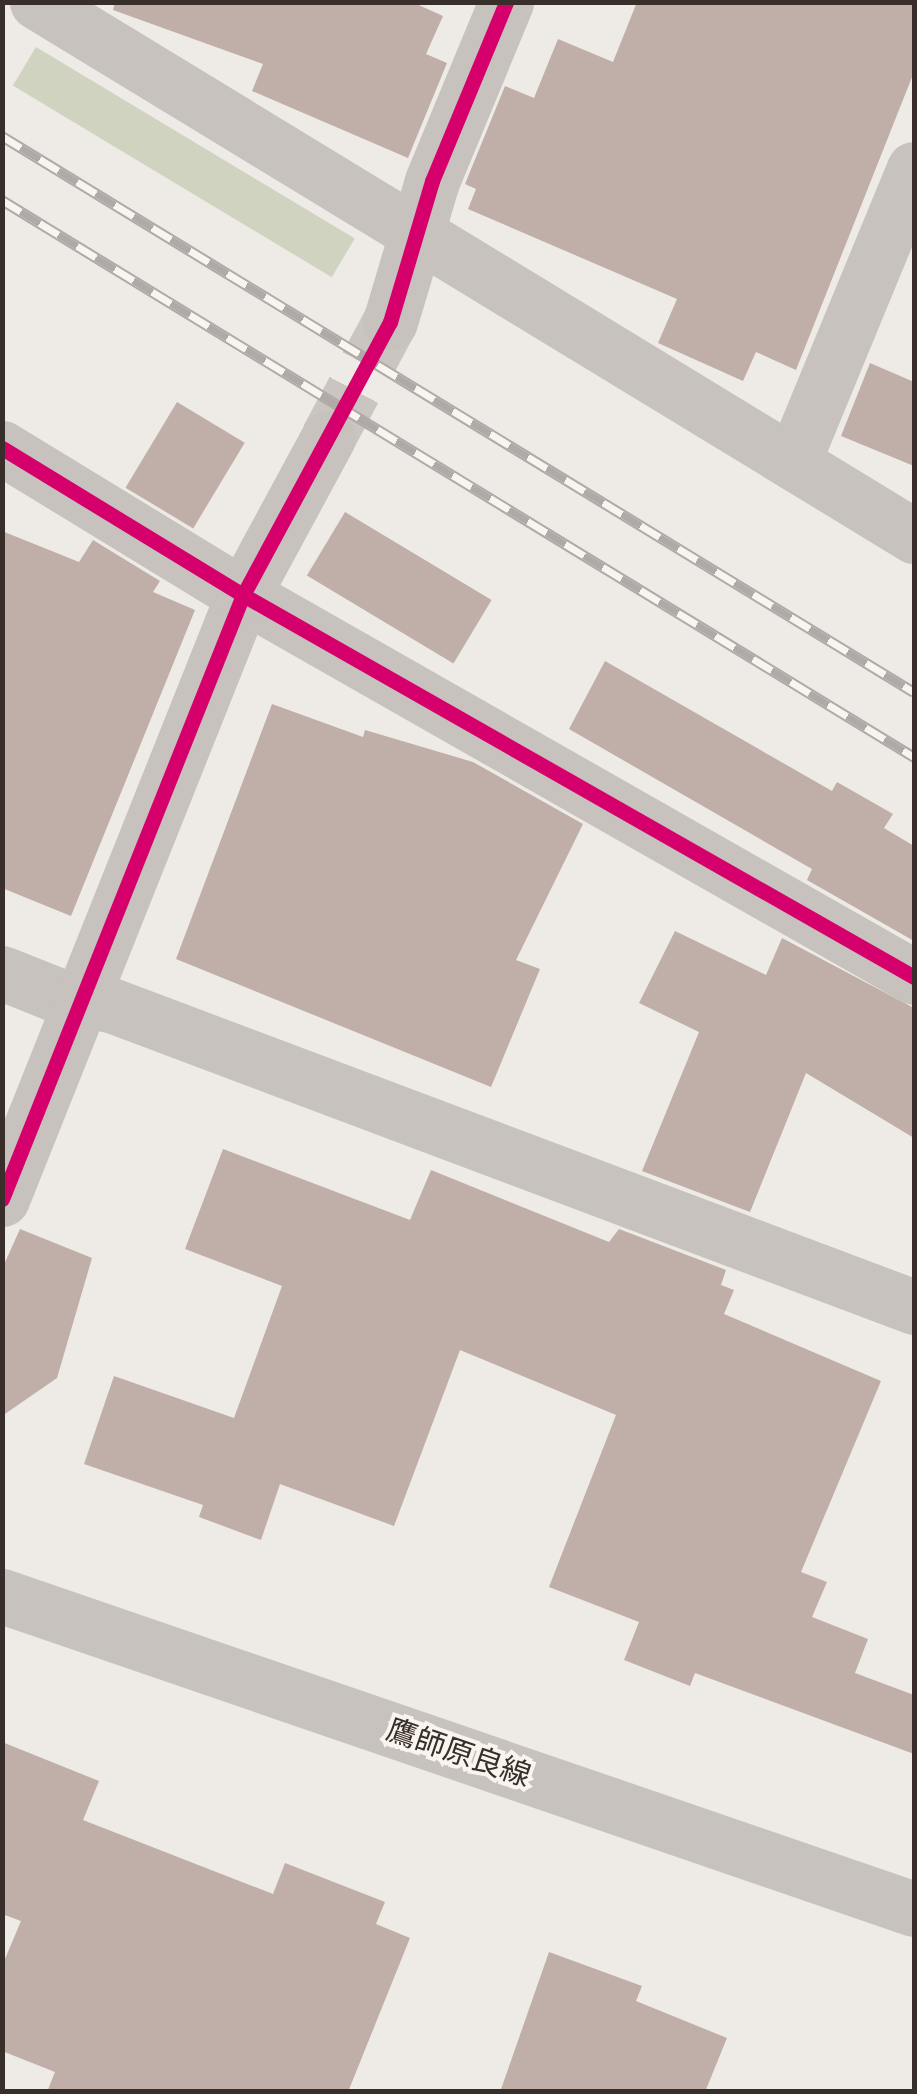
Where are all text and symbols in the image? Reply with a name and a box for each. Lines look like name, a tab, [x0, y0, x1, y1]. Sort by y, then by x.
street label: 鷹師原良線	[382, 1711, 536, 1793]

